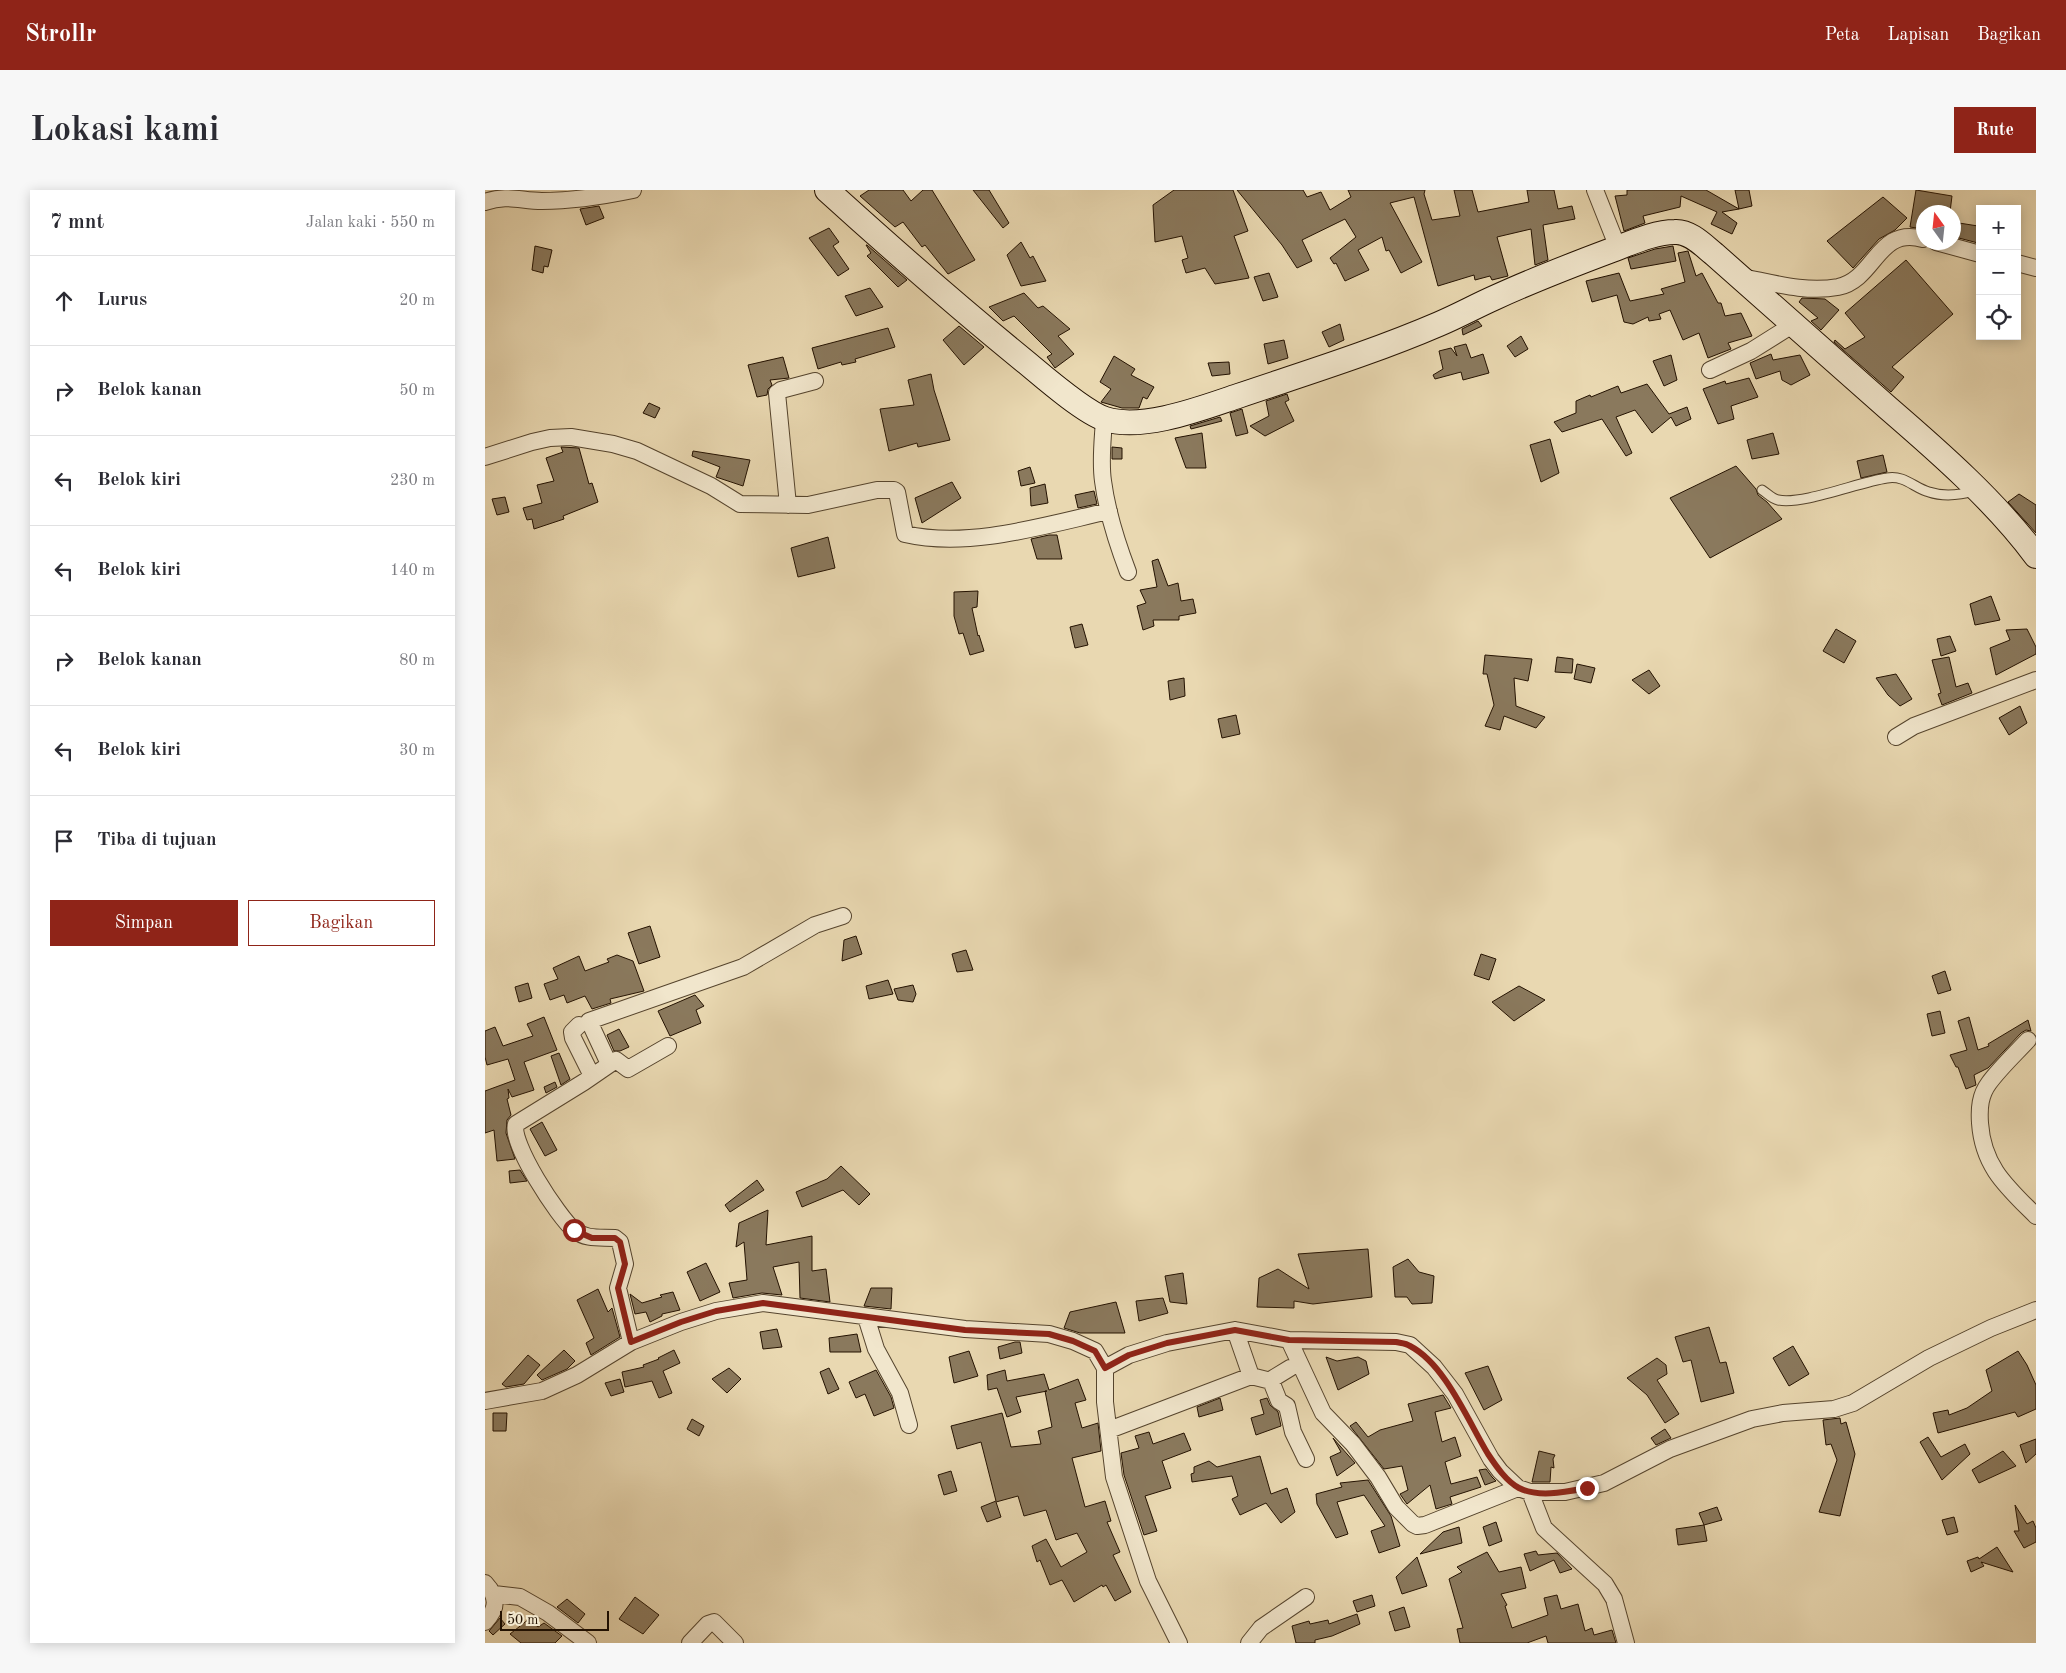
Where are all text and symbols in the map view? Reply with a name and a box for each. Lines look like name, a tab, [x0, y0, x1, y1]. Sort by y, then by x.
text: Strollr	[25, 23, 96, 47]
text: Peta	[1825, 26, 1860, 44]
text: Lapisan	[1888, 26, 1949, 44]
text: Bagikan	[1977, 26, 2041, 44]
button: Rute	[1954, 107, 2036, 153]
text: Lokasi kami	[30, 113, 219, 148]
north arrow	[1916, 205, 1961, 250]
map controls	[1976, 205, 2021, 340]
button: +	[1976, 205, 2021, 250]
text: 7 mnt	[50, 212, 104, 233]
text: Jalan kaki · 550 m	[306, 215, 435, 231]
button: −	[1976, 250, 2021, 295]
icon: ahead	[50, 287, 78, 315]
text: Lurus	[97, 291, 147, 310]
text: 20 m	[399, 293, 435, 309]
button: locate	[1976, 295, 2021, 340]
icon: right	[50, 377, 78, 405]
text: Belok kanan	[97, 381, 202, 400]
text: 50 m	[399, 383, 435, 399]
icon: left	[50, 467, 78, 495]
text: Belok kiri	[97, 471, 181, 490]
text: 230 m	[390, 473, 435, 489]
icon: left	[50, 557, 78, 585]
text: Belok kiri	[97, 561, 181, 580]
text: 140 m	[390, 563, 435, 579]
icon: right	[50, 647, 78, 675]
text: Belok kanan	[97, 651, 202, 670]
text: 80 m	[399, 653, 435, 669]
icon: left	[50, 737, 78, 765]
text: Belok kiri	[97, 741, 181, 760]
text: 30 m	[399, 743, 435, 759]
icon: arrive	[50, 827, 78, 855]
text: Tiba di tujuan	[97, 831, 217, 850]
button: Simpan	[50, 900, 238, 946]
button: Bagikan	[248, 900, 435, 946]
route start	[563, 1219, 586, 1242]
route end	[1576, 1477, 1599, 1500]
scale bar	[500, 1608, 609, 1631]
text: 50 m	[507, 1613, 538, 1627]

